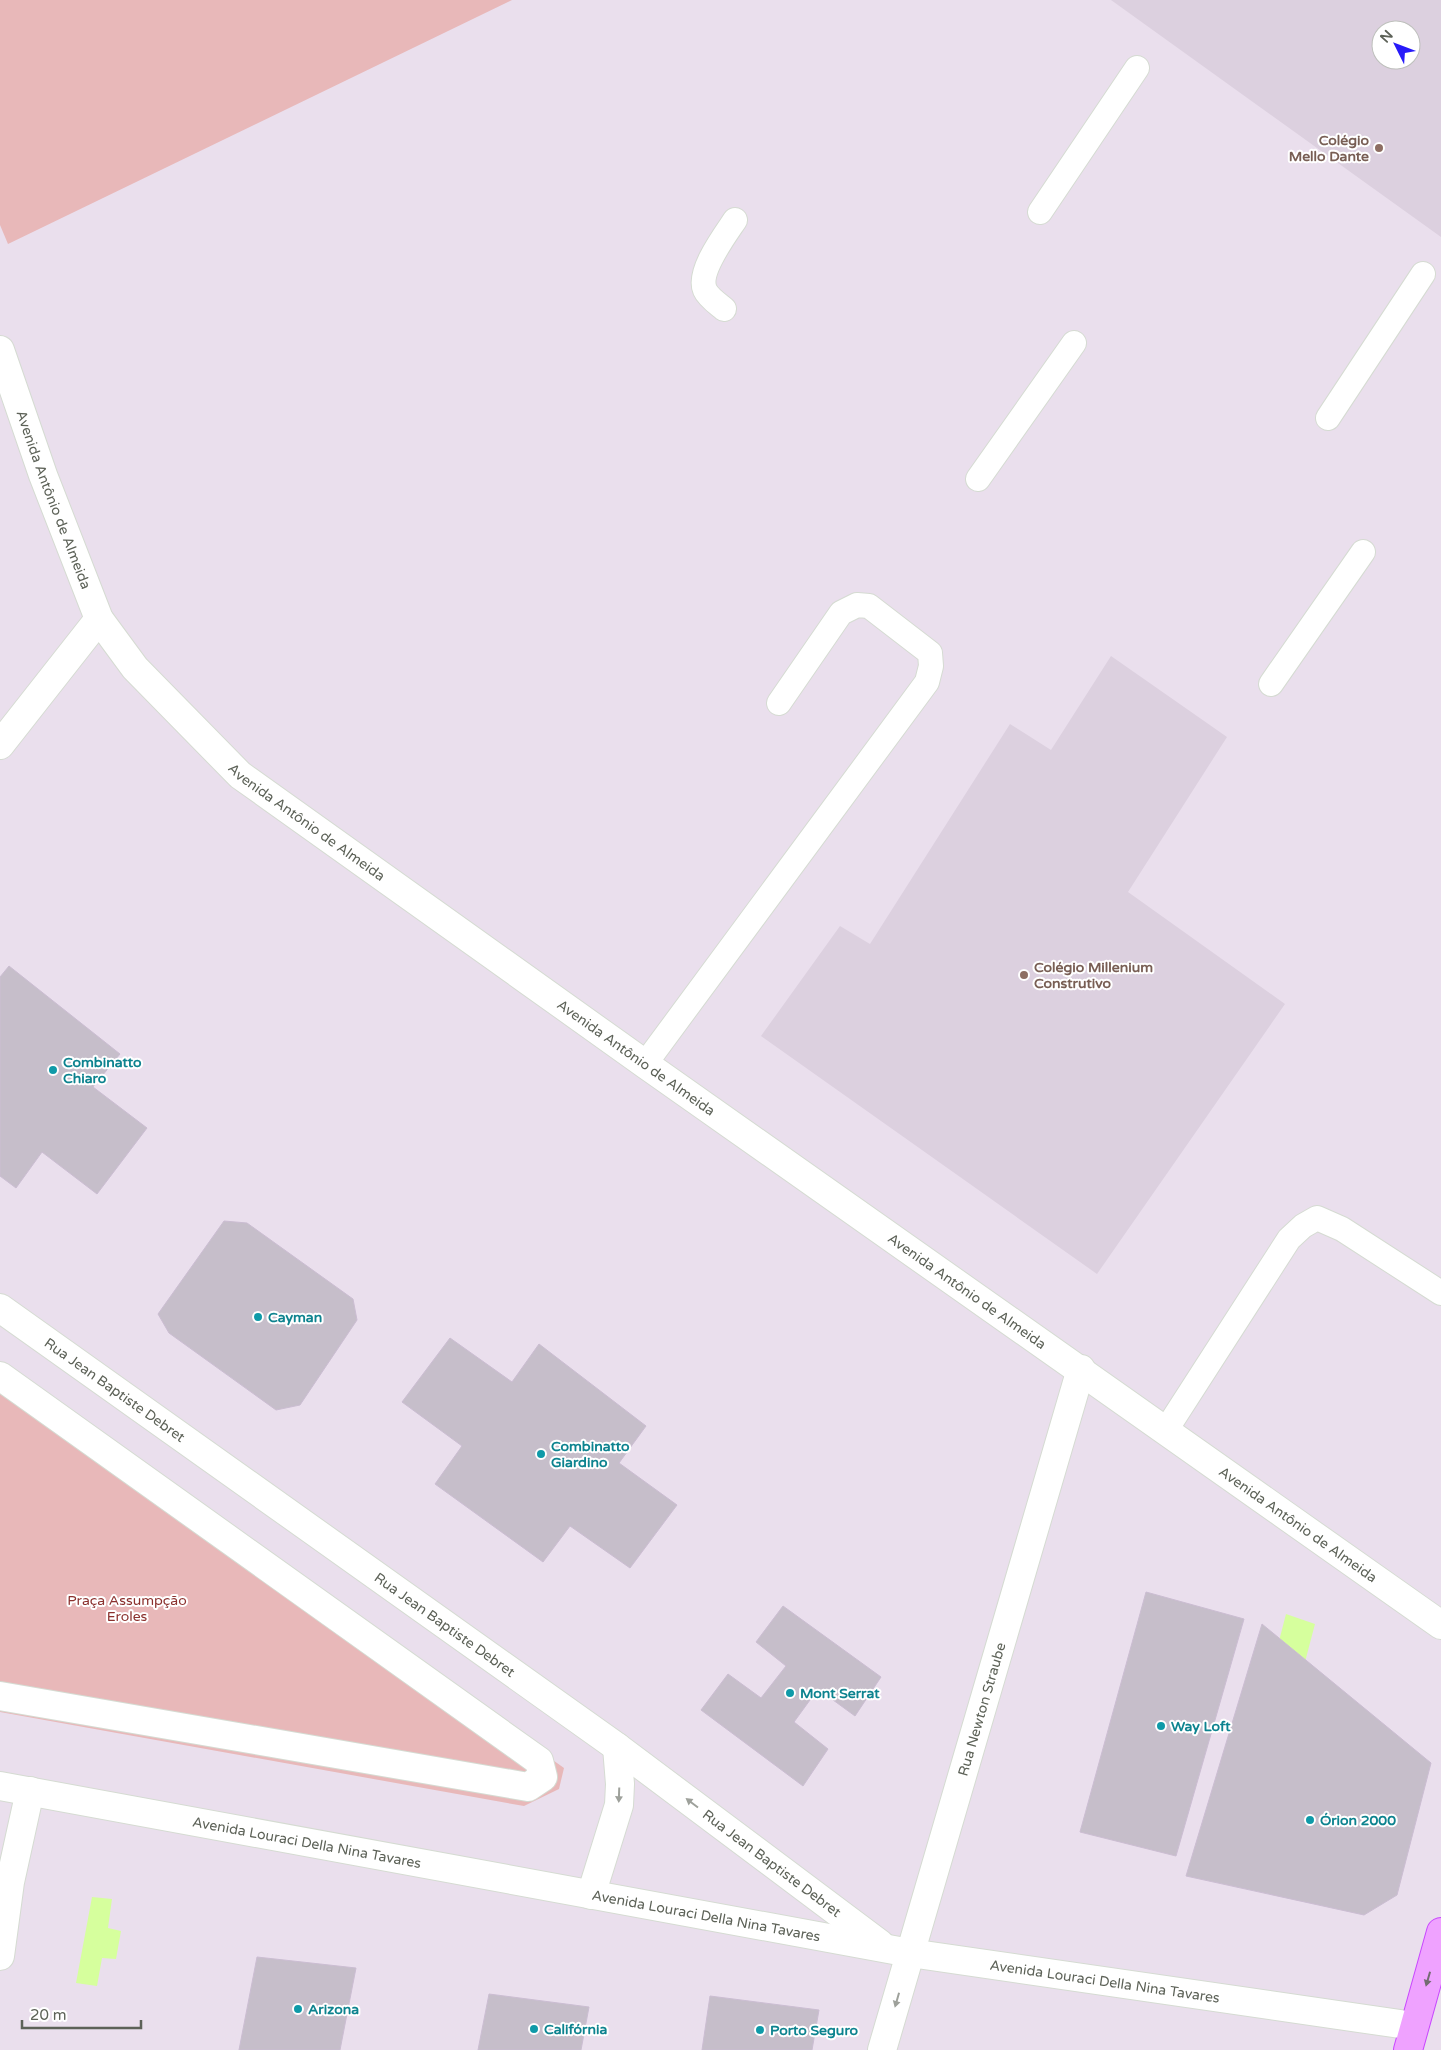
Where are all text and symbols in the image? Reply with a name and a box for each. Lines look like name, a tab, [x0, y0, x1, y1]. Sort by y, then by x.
north arrow	[1371, 20, 1421, 70]
text: N	[1377, 27, 1397, 47]
place label: Colégio Mello Dante	[1289, 132, 1369, 165]
marker: Colégio Mello Dante	[1373, 142, 1385, 154]
street label: Avenida Antônio de Almeida	[12, 408, 95, 592]
street label: Avenida Antônio de Almeida	[224, 760, 388, 885]
place label: Colégio Millenium Construtivo	[1034, 959, 1153, 992]
marker: Colégio Millenium Construtivo	[1018, 969, 1030, 981]
street label: Avenida Antônio de Almeida	[554, 996, 718, 1120]
place label: Combinatto Chiaro	[63, 1054, 142, 1087]
marker: Combinatto Chiaro	[47, 1064, 59, 1076]
street label: Avenida Antônio de Almeida	[884, 1230, 1049, 1353]
place label: Cayman	[268, 1309, 322, 1326]
marker: Cayman	[252, 1311, 264, 1323]
street label: Rua Jean Baptiste Debret	[41, 1334, 189, 1446]
place label: Combinatto Giardino	[551, 1438, 630, 1471]
marker: Combinatto Giardino	[535, 1448, 547, 1460]
street label: Avenida Antônio de Almeida	[1215, 1463, 1380, 1586]
street label: Rua Jean Baptiste Debret	[371, 1569, 519, 1681]
park label: Praça Assumpção Eroles	[67, 1592, 187, 1625]
street label: Rua Newton Straube	[954, 1641, 1010, 1778]
place label: Mont Serrat	[800, 1685, 880, 1702]
marker: Mont Serrat	[784, 1687, 796, 1699]
place label: Way Loft	[1171, 1718, 1231, 1735]
marker: Way Loft	[1155, 1720, 1167, 1732]
one-way arrow	[615, 1787, 623, 1803]
one-way arrow	[685, 1798, 699, 1808]
street label: Rua Jean Baptiste Debret	[699, 1806, 845, 1921]
place label: Órion 2000	[1320, 1812, 1396, 1829]
street label: Avenida Louraci Della Nina Tavares	[191, 1813, 423, 1872]
marker: Órion 2000	[1304, 1814, 1316, 1826]
street label: Avenida Louraci Della Nina Tavares	[590, 1887, 822, 1945]
street label: Avenida Louraci Della Nina Tavares	[989, 1957, 1221, 2007]
one-way arrow	[1423, 1971, 1431, 1986]
one-way arrow	[892, 1993, 900, 2008]
scale bar	[22, 1998, 141, 2030]
place label: Arizona	[308, 2001, 359, 2018]
marker: Arizona	[292, 2003, 304, 2015]
text: 20 m	[30, 2006, 67, 2024]
place label: Califórnia	[544, 2021, 607, 2038]
place label: Porto Seguro	[770, 2022, 859, 2039]
marker: Califórnia	[528, 2023, 540, 2035]
marker: Porto Seguro	[754, 2024, 766, 2036]

